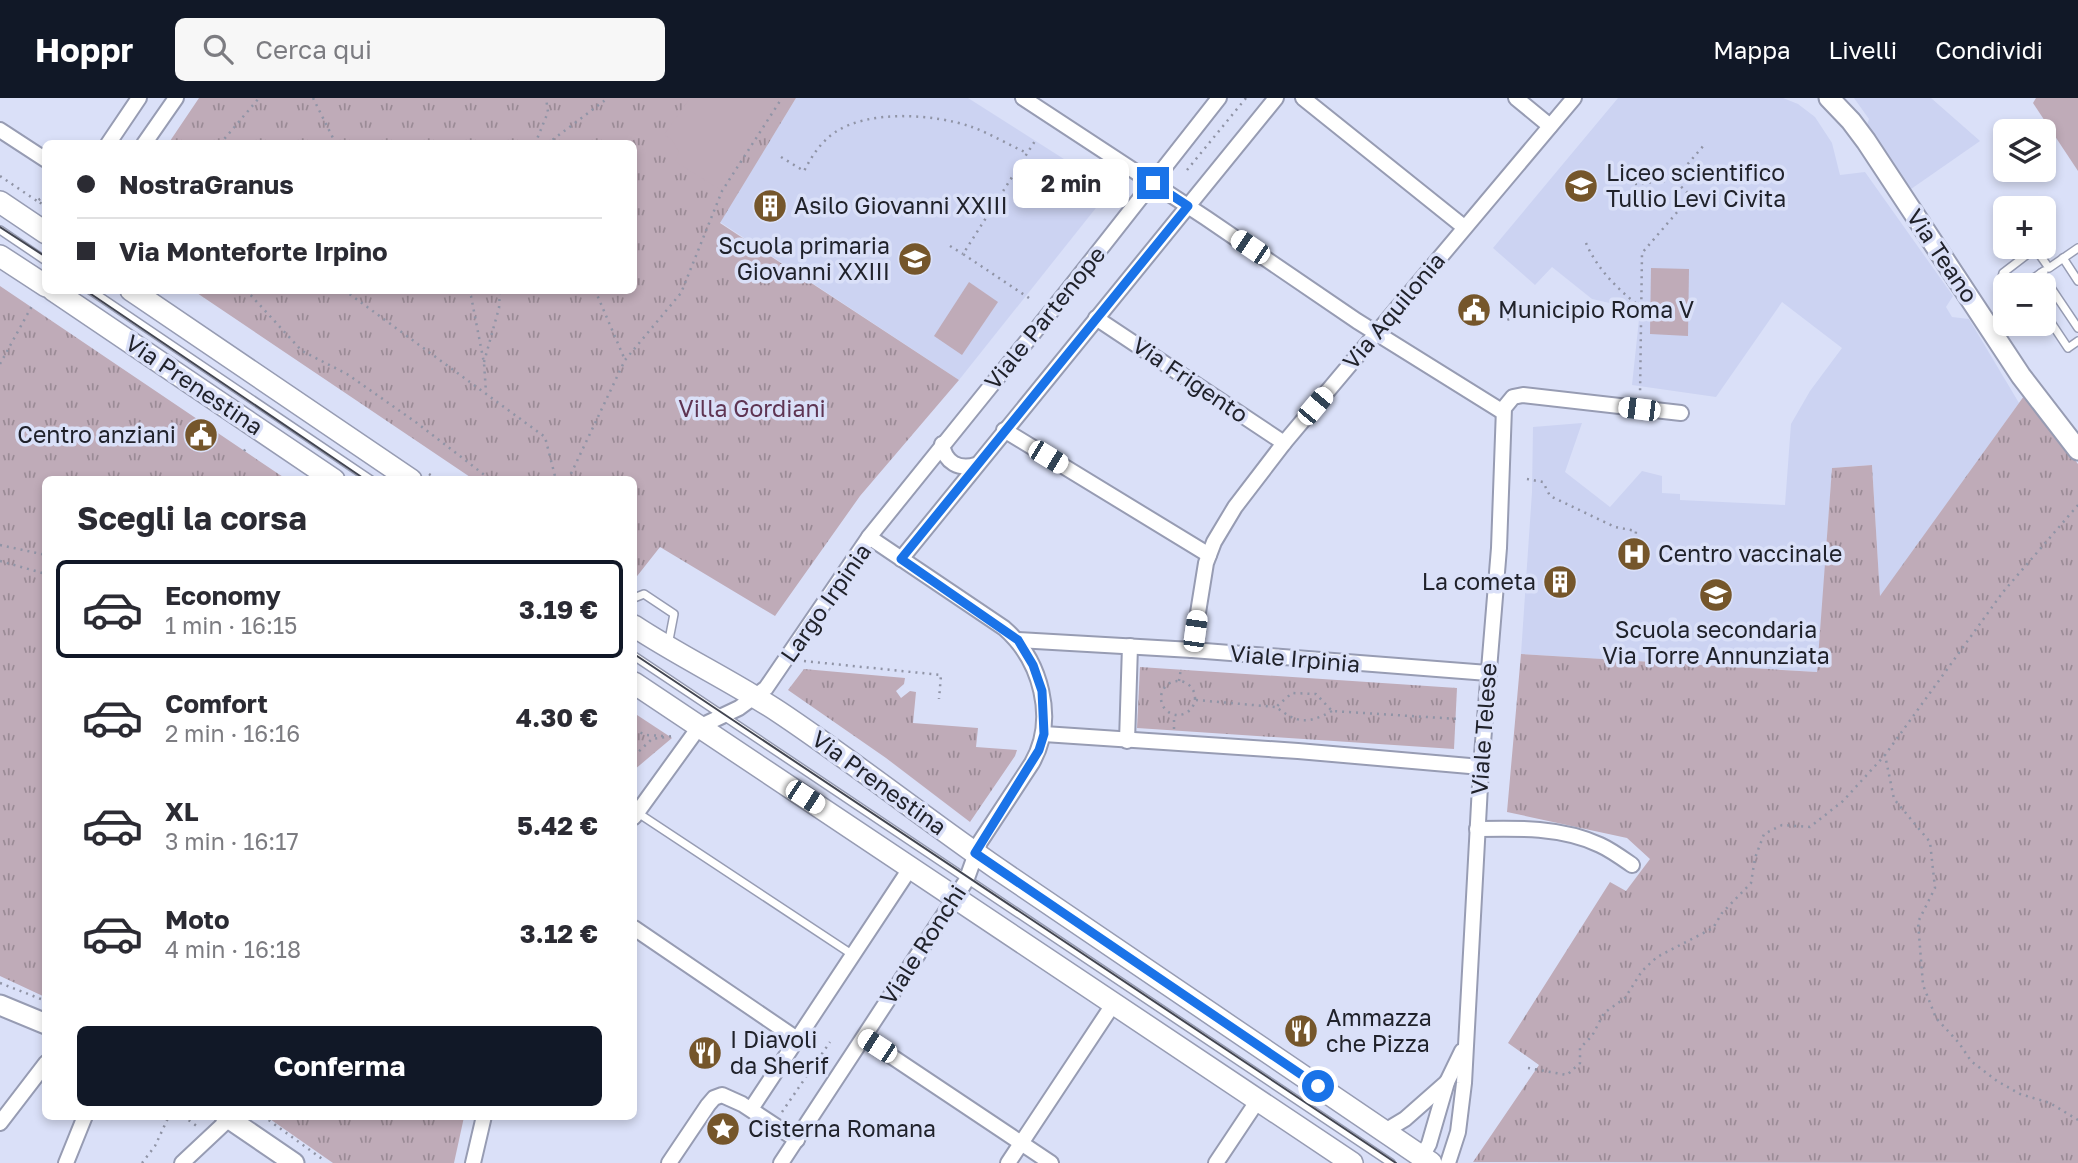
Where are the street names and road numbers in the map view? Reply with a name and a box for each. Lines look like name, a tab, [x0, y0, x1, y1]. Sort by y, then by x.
street label: Via Teano	[1901, 203, 1984, 308]
street label: Viale Partenope	[978, 240, 1110, 395]
street label: Via Aquilonia	[1336, 246, 1450, 374]
street label: Via Prenestina	[121, 328, 269, 440]
street label: Via Frigento	[1127, 330, 1254, 428]
street label: Largo Irpinia	[774, 538, 876, 667]
street label: Viale Irpinia	[1229, 638, 1361, 678]
street label: Viale Telese	[1464, 662, 1502, 796]
street label: Via Prenestina	[807, 724, 952, 840]
street label: Viale Ronchi	[873, 879, 971, 1010]

